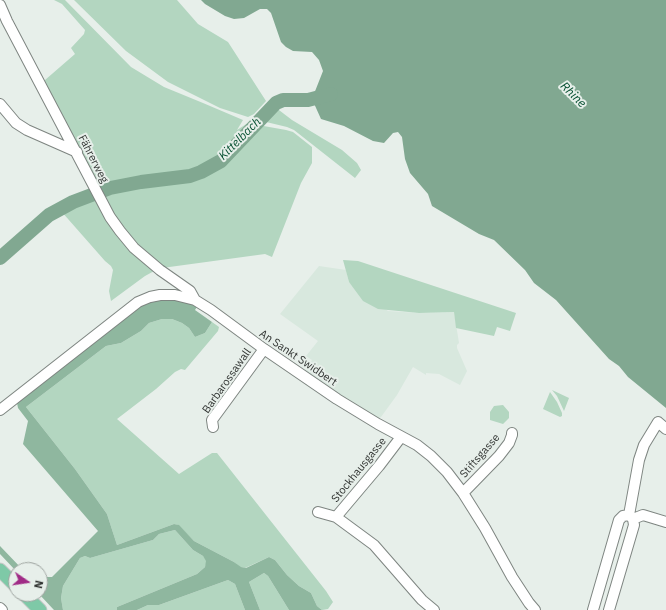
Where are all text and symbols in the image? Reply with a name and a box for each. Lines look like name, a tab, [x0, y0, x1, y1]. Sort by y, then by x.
water label: Rhine	[557, 79, 589, 111]
water label: Kittelbach	[216, 115, 264, 163]
street label: Fährerweg	[75, 133, 111, 185]
street label: An Sankt Swidbert	[257, 327, 339, 389]
street label: Barbarossawall	[200, 346, 254, 416]
street label: Stiftsgasse	[457, 431, 503, 481]
street label: Stockhausgasse	[329, 435, 389, 505]
north arrow	[8, 562, 48, 602]
text: N	[31, 579, 46, 590]

